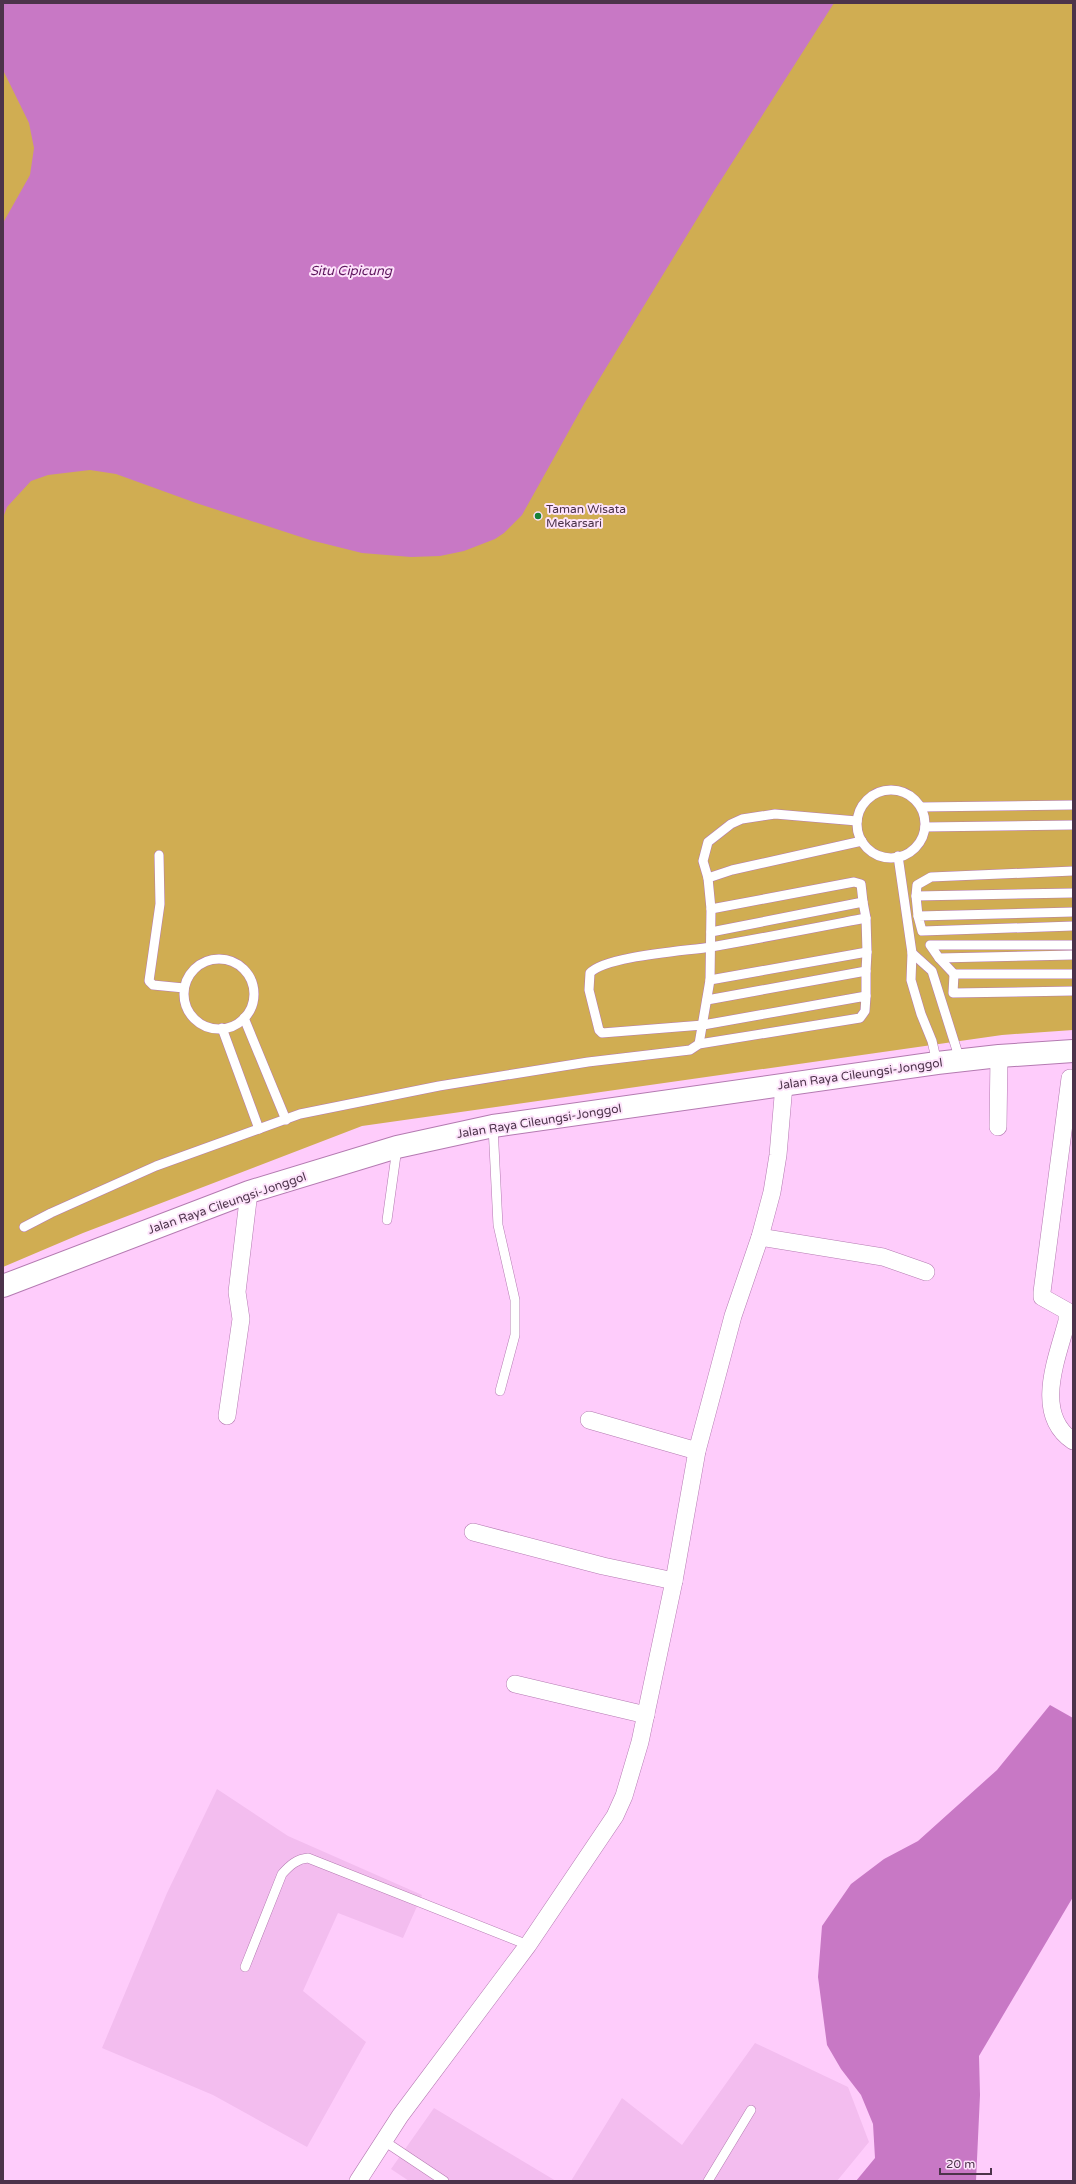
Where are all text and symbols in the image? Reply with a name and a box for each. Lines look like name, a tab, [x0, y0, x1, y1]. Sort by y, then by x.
water label: Situ Cipicung	[310, 263, 393, 279]
place label: Taman Wisata Mekarsari	[546, 502, 626, 530]
marker: Taman Wisata Mekarsari	[533, 511, 543, 521]
street label: Jalan Raya Cileungsi-Jonggol	[777, 1055, 943, 1093]
street label: Jalan Raya Cileungsi-Jonggol	[456, 1101, 622, 1141]
street label: Jalan Raya Cileungsi-Jonggol	[146, 1169, 308, 1237]
scale bar	[940, 2150, 991, 2176]
text: 20 m	[946, 2157, 975, 2171]

